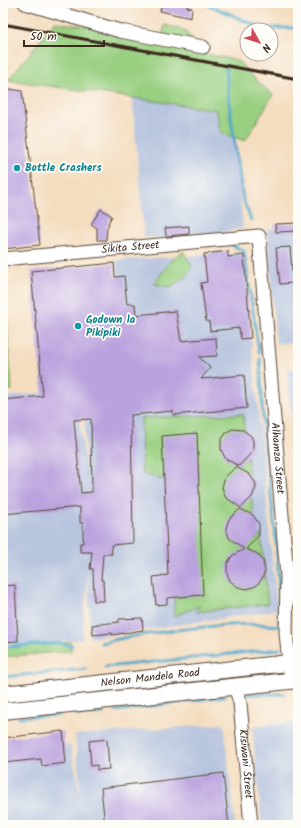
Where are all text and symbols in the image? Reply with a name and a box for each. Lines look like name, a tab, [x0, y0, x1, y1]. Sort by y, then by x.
scale bar	[24, 22, 104, 48]
north arrow	[239, 22, 279, 62]
text: 50 m	[30, 27, 57, 46]
text: N	[257, 39, 275, 56]
place label: Bottle Crashers	[25, 159, 102, 177]
marker: Bottle Crashers	[12, 163, 22, 173]
street label: Sikita Street	[101, 236, 161, 259]
place label: Godown la Pikipiki	[86, 311, 136, 342]
marker: Godown la Pikipiki	[73, 321, 83, 331]
street label: Alhamza Street	[265, 422, 289, 495]
street label: Nelson Mandela Road	[100, 664, 201, 692]
street label: Kisiwani Street	[233, 728, 258, 800]

